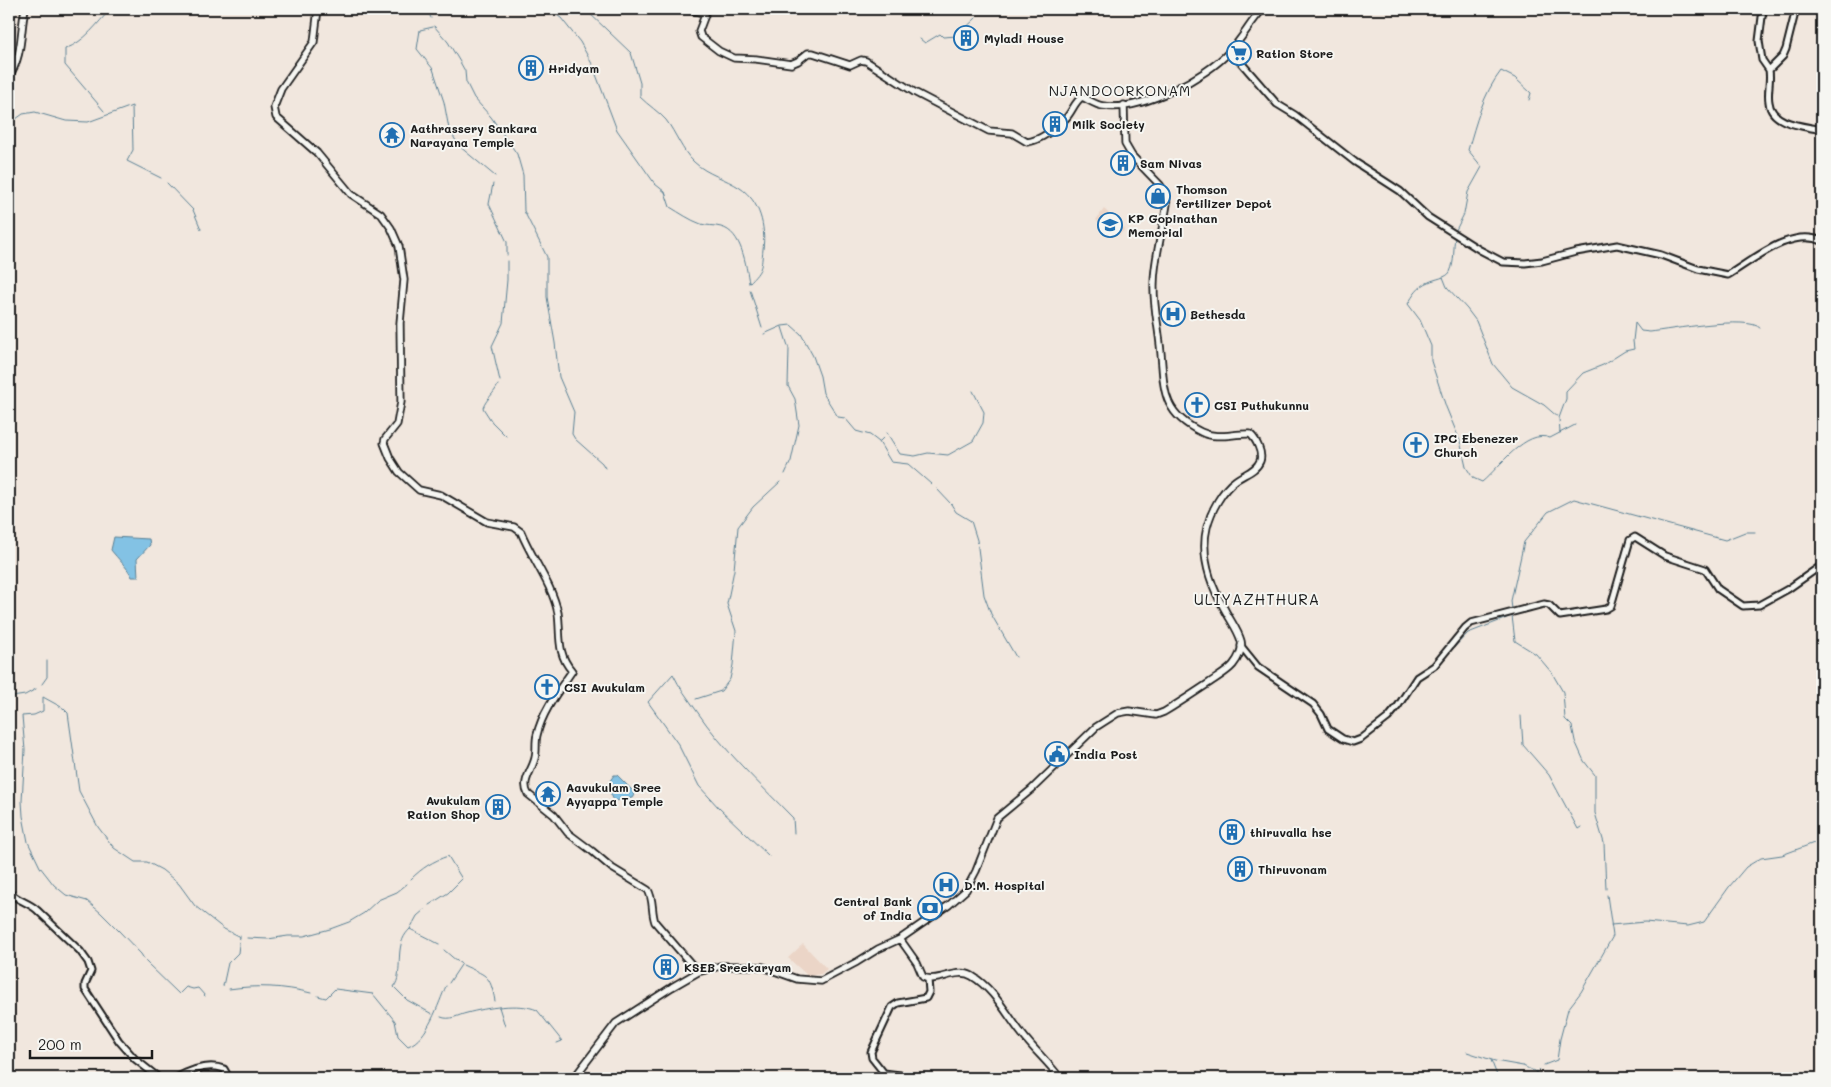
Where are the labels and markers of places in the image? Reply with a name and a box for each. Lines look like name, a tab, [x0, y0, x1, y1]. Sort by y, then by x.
building icon: Myladi House	[953, 25, 979, 51]
place label: Myladi House	[984, 30, 1064, 46]
supermarket icon: Ration Store	[1226, 40, 1252, 66]
place label: Ration Store	[1256, 45, 1333, 61]
building icon: Hridyam	[518, 55, 544, 81]
place label: Hridyam	[548, 60, 599, 76]
building icon: Milk Society	[1042, 111, 1068, 137]
place label: Milk Society	[1072, 116, 1145, 132]
place label: Aathrassery Sankara Narayana Temple	[410, 120, 537, 150]
temple icon: Aathrassery Sankara Narayana Temple	[379, 122, 405, 148]
building icon: Sam Nivas	[1110, 150, 1136, 176]
place label: Sam Nivas	[1140, 155, 1202, 171]
place label: Thomson fertilizer Depot	[1176, 181, 1272, 211]
shop icon: Thomson fertilizer Depot	[1145, 183, 1171, 209]
place label: KP Gopinathan Memorial	[1128, 210, 1217, 240]
school or university icon: KP Gopinathan Memorial	[1097, 212, 1123, 238]
hospital icon: Bethesda	[1160, 301, 1186, 327]
place label: Bethesda	[1190, 306, 1246, 322]
church icon: CSI Puthukunnu	[1184, 392, 1210, 418]
place label: CSI Puthukunnu	[1214, 397, 1309, 413]
place label: IPC Ebenezer Church	[1434, 430, 1518, 460]
church icon: IPC Ebenezer Church	[1403, 432, 1429, 458]
church icon: CSI Avukulam	[534, 674, 560, 700]
place label: CSI Avukulam	[564, 679, 645, 695]
public building icon: India Post	[1044, 741, 1070, 767]
place label: India Post	[1074, 746, 1137, 762]
place label: Aavukulam Sree Ayyappa Temple	[566, 779, 663, 809]
temple icon: Aavukulam Sree Ayyappa Temple	[535, 781, 561, 807]
place label: Avukulam Ration Shop	[407, 792, 480, 822]
building icon: Avukulam Ration Shop	[485, 794, 511, 820]
building icon: thiruvalla hse	[1219, 819, 1245, 845]
place label: thiruvalla hse	[1250, 824, 1332, 840]
building icon: Thiruvonam	[1227, 856, 1253, 882]
place label: Thiruvonam	[1258, 861, 1327, 877]
hospital icon: D.M. Hospital	[933, 872, 959, 898]
place label: D.M. Hospital	[964, 877, 1045, 893]
place label: Central Bank of India	[834, 893, 912, 923]
bank icon: Central Bank of India	[917, 895, 943, 921]
building icon: KSEB Sreekaryam	[653, 954, 679, 980]
place label: KSEB Sreekaryam	[684, 959, 791, 975]

